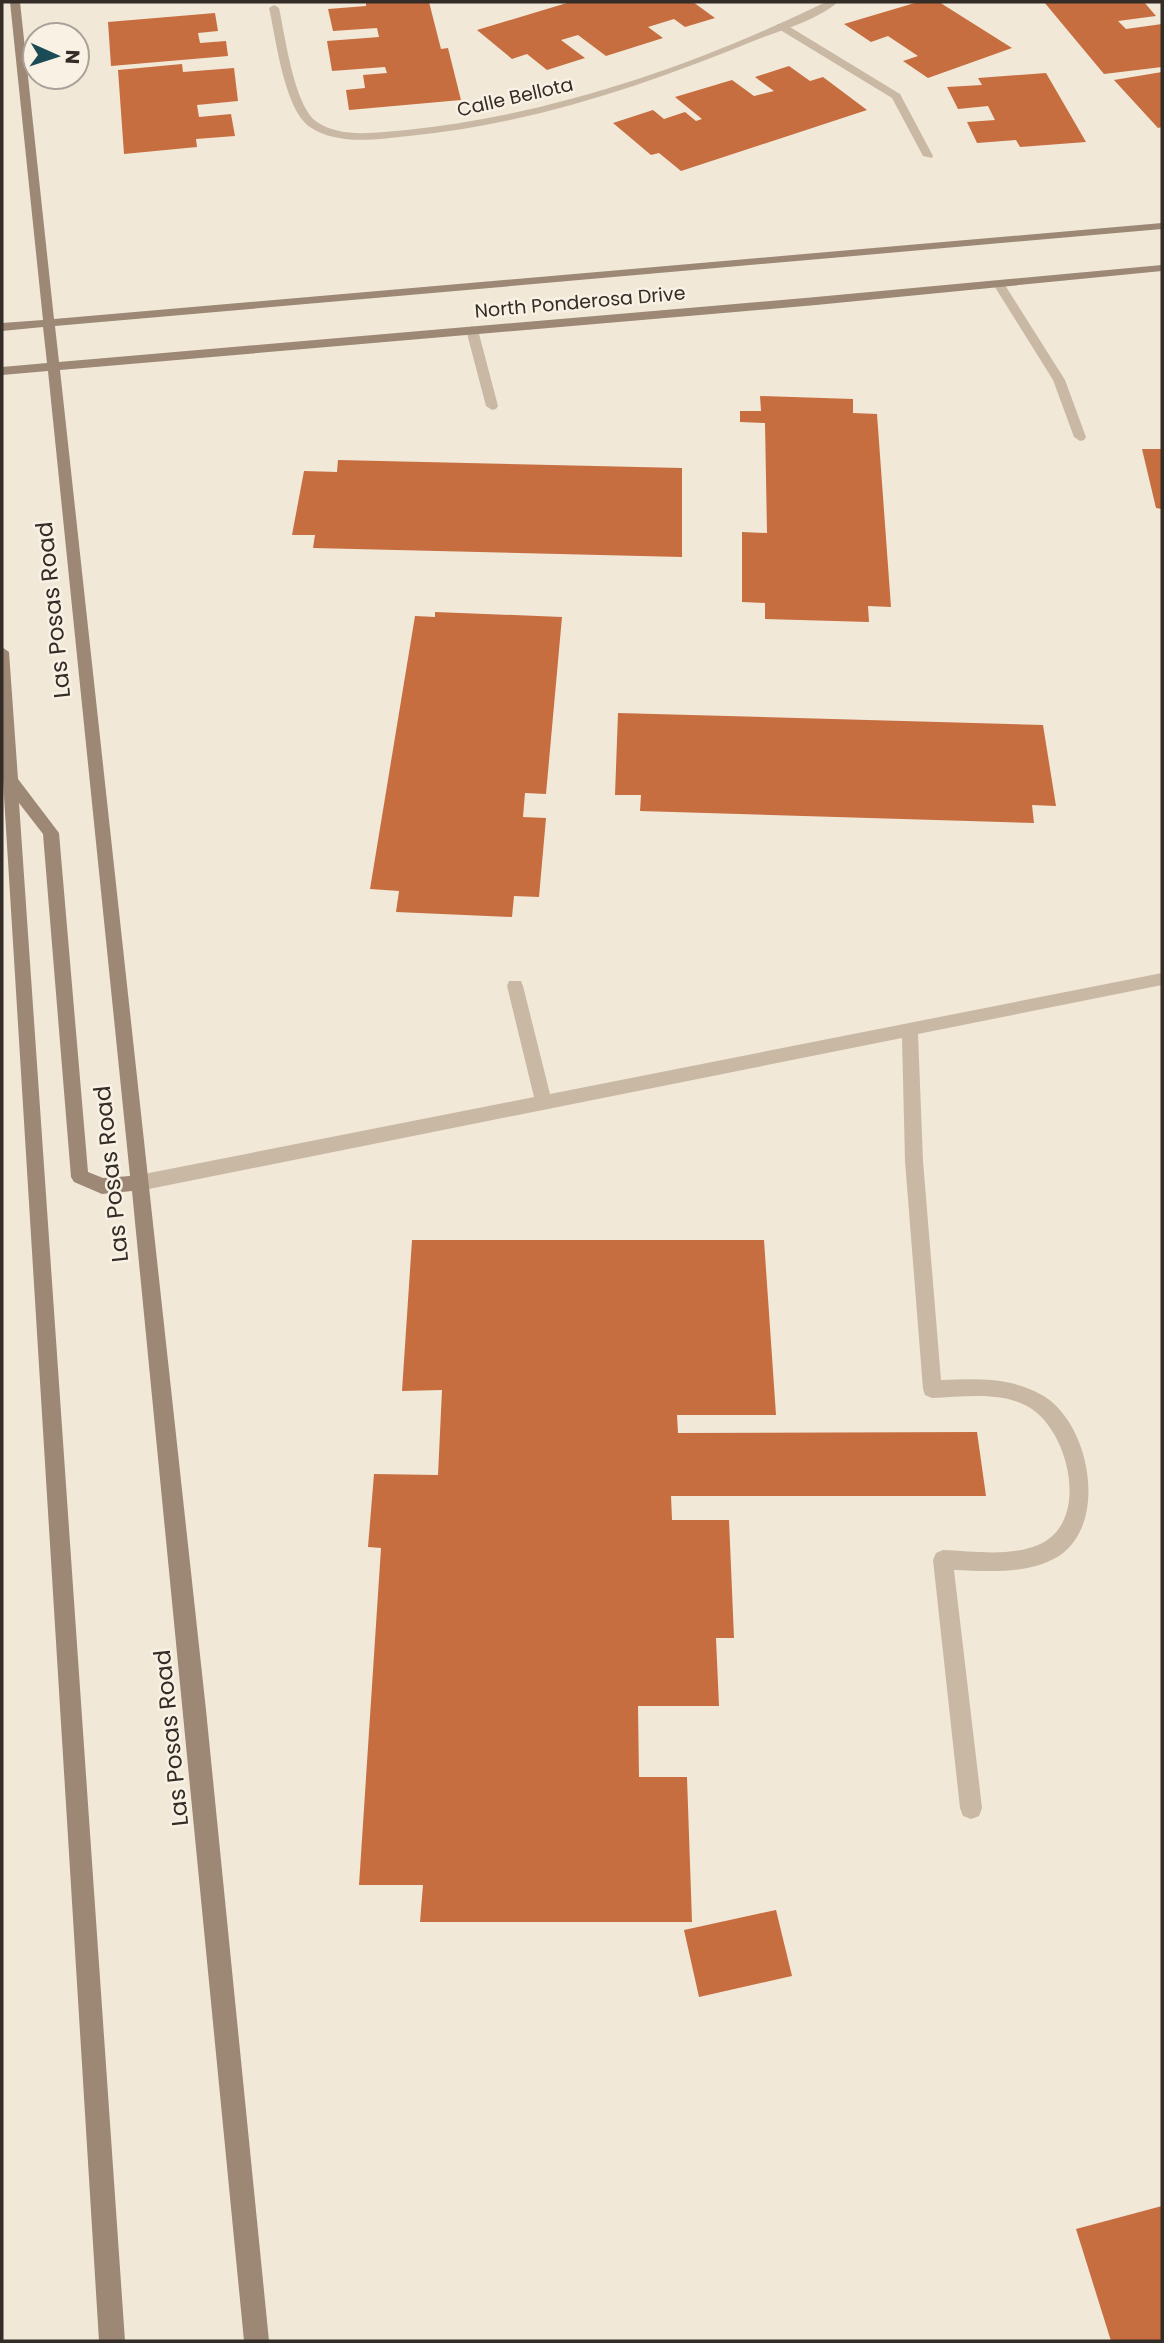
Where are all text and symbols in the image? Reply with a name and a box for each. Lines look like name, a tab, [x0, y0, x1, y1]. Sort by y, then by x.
north arrow	[21, 21, 91, 91]
text: N	[59, 49, 86, 65]
street label: Calle Bellota	[454, 71, 576, 123]
street label: North Ponderosa Drive	[474, 279, 686, 325]
street label: Las Posas Road	[28, 520, 78, 700]
street label: Las Posas Road	[86, 1084, 136, 1264]
street label: Las Posas Road	[146, 1648, 196, 1828]

